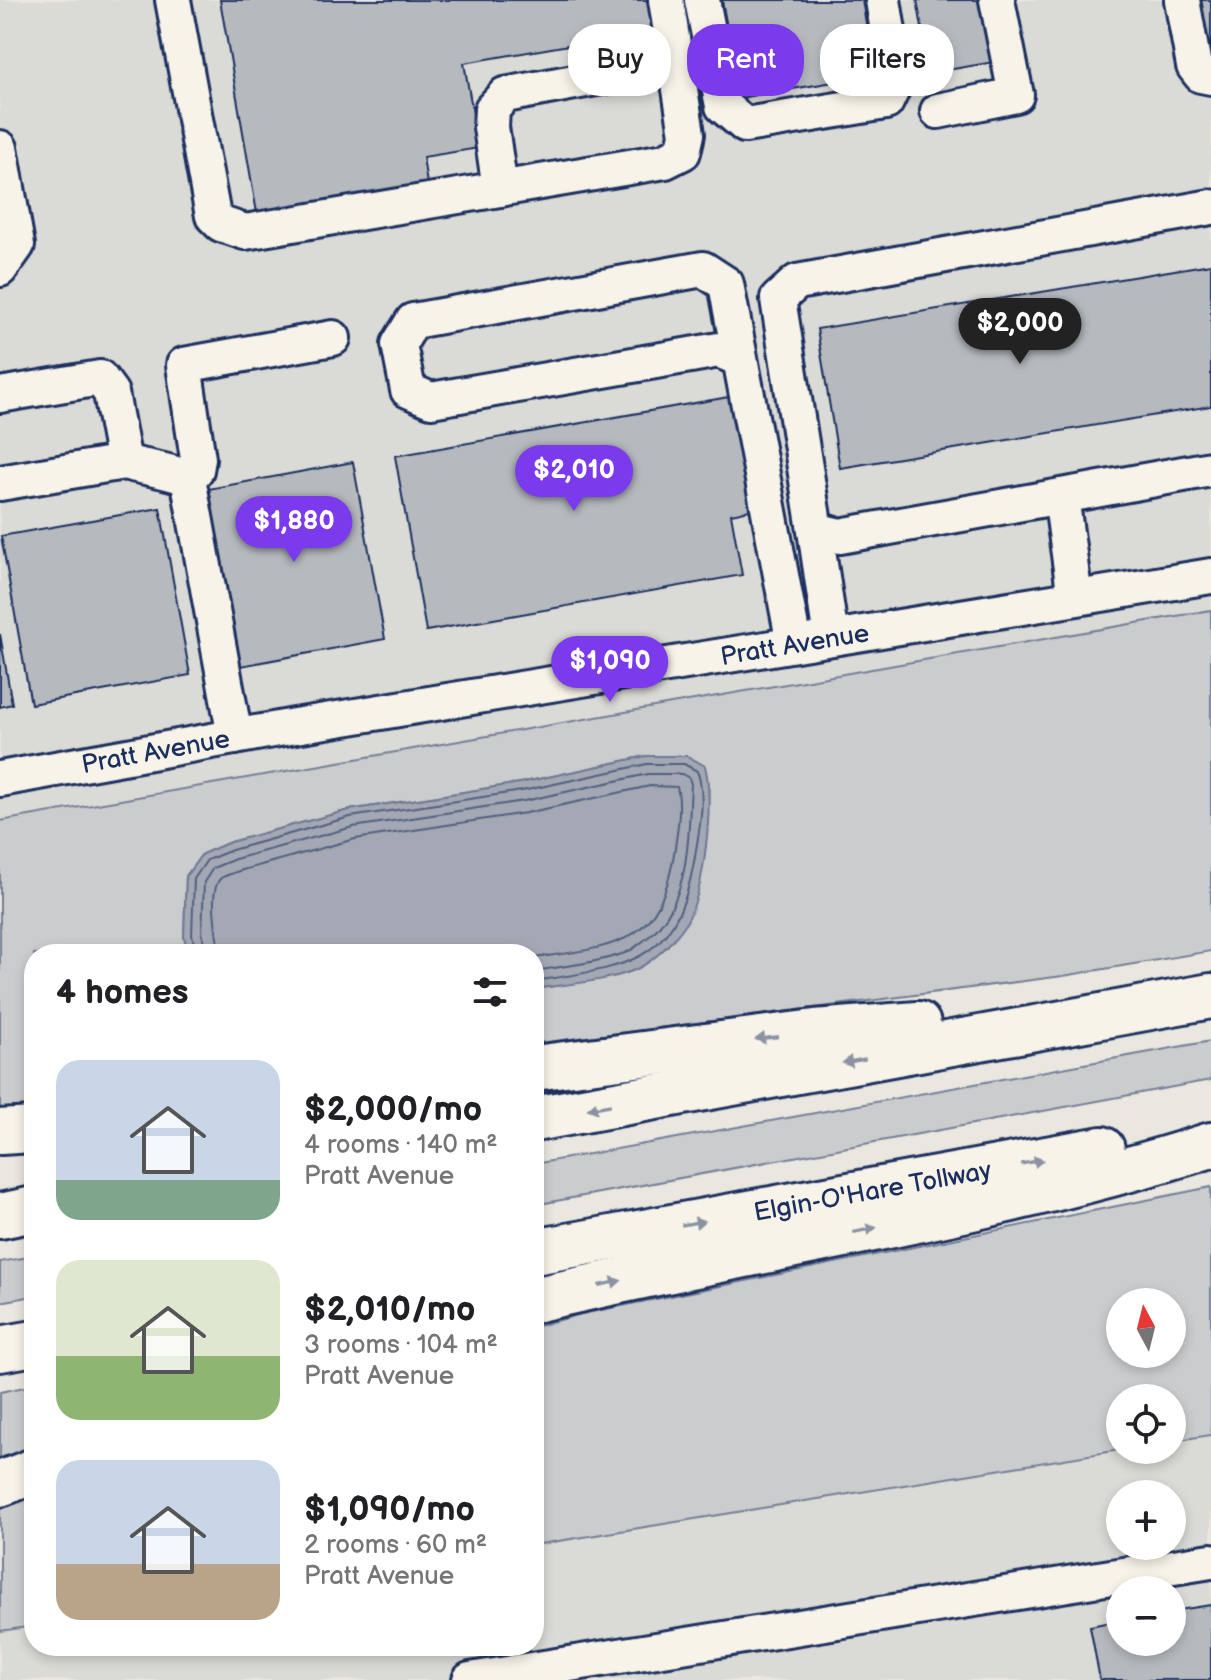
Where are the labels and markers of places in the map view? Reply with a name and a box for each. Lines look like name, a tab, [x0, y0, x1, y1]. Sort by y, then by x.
pin: $2,000	[955, 298, 1085, 366]
pin: $2,010	[509, 445, 639, 513]
pin: $1,880	[229, 496, 359, 564]
pin: $1,090	[545, 636, 675, 704]

